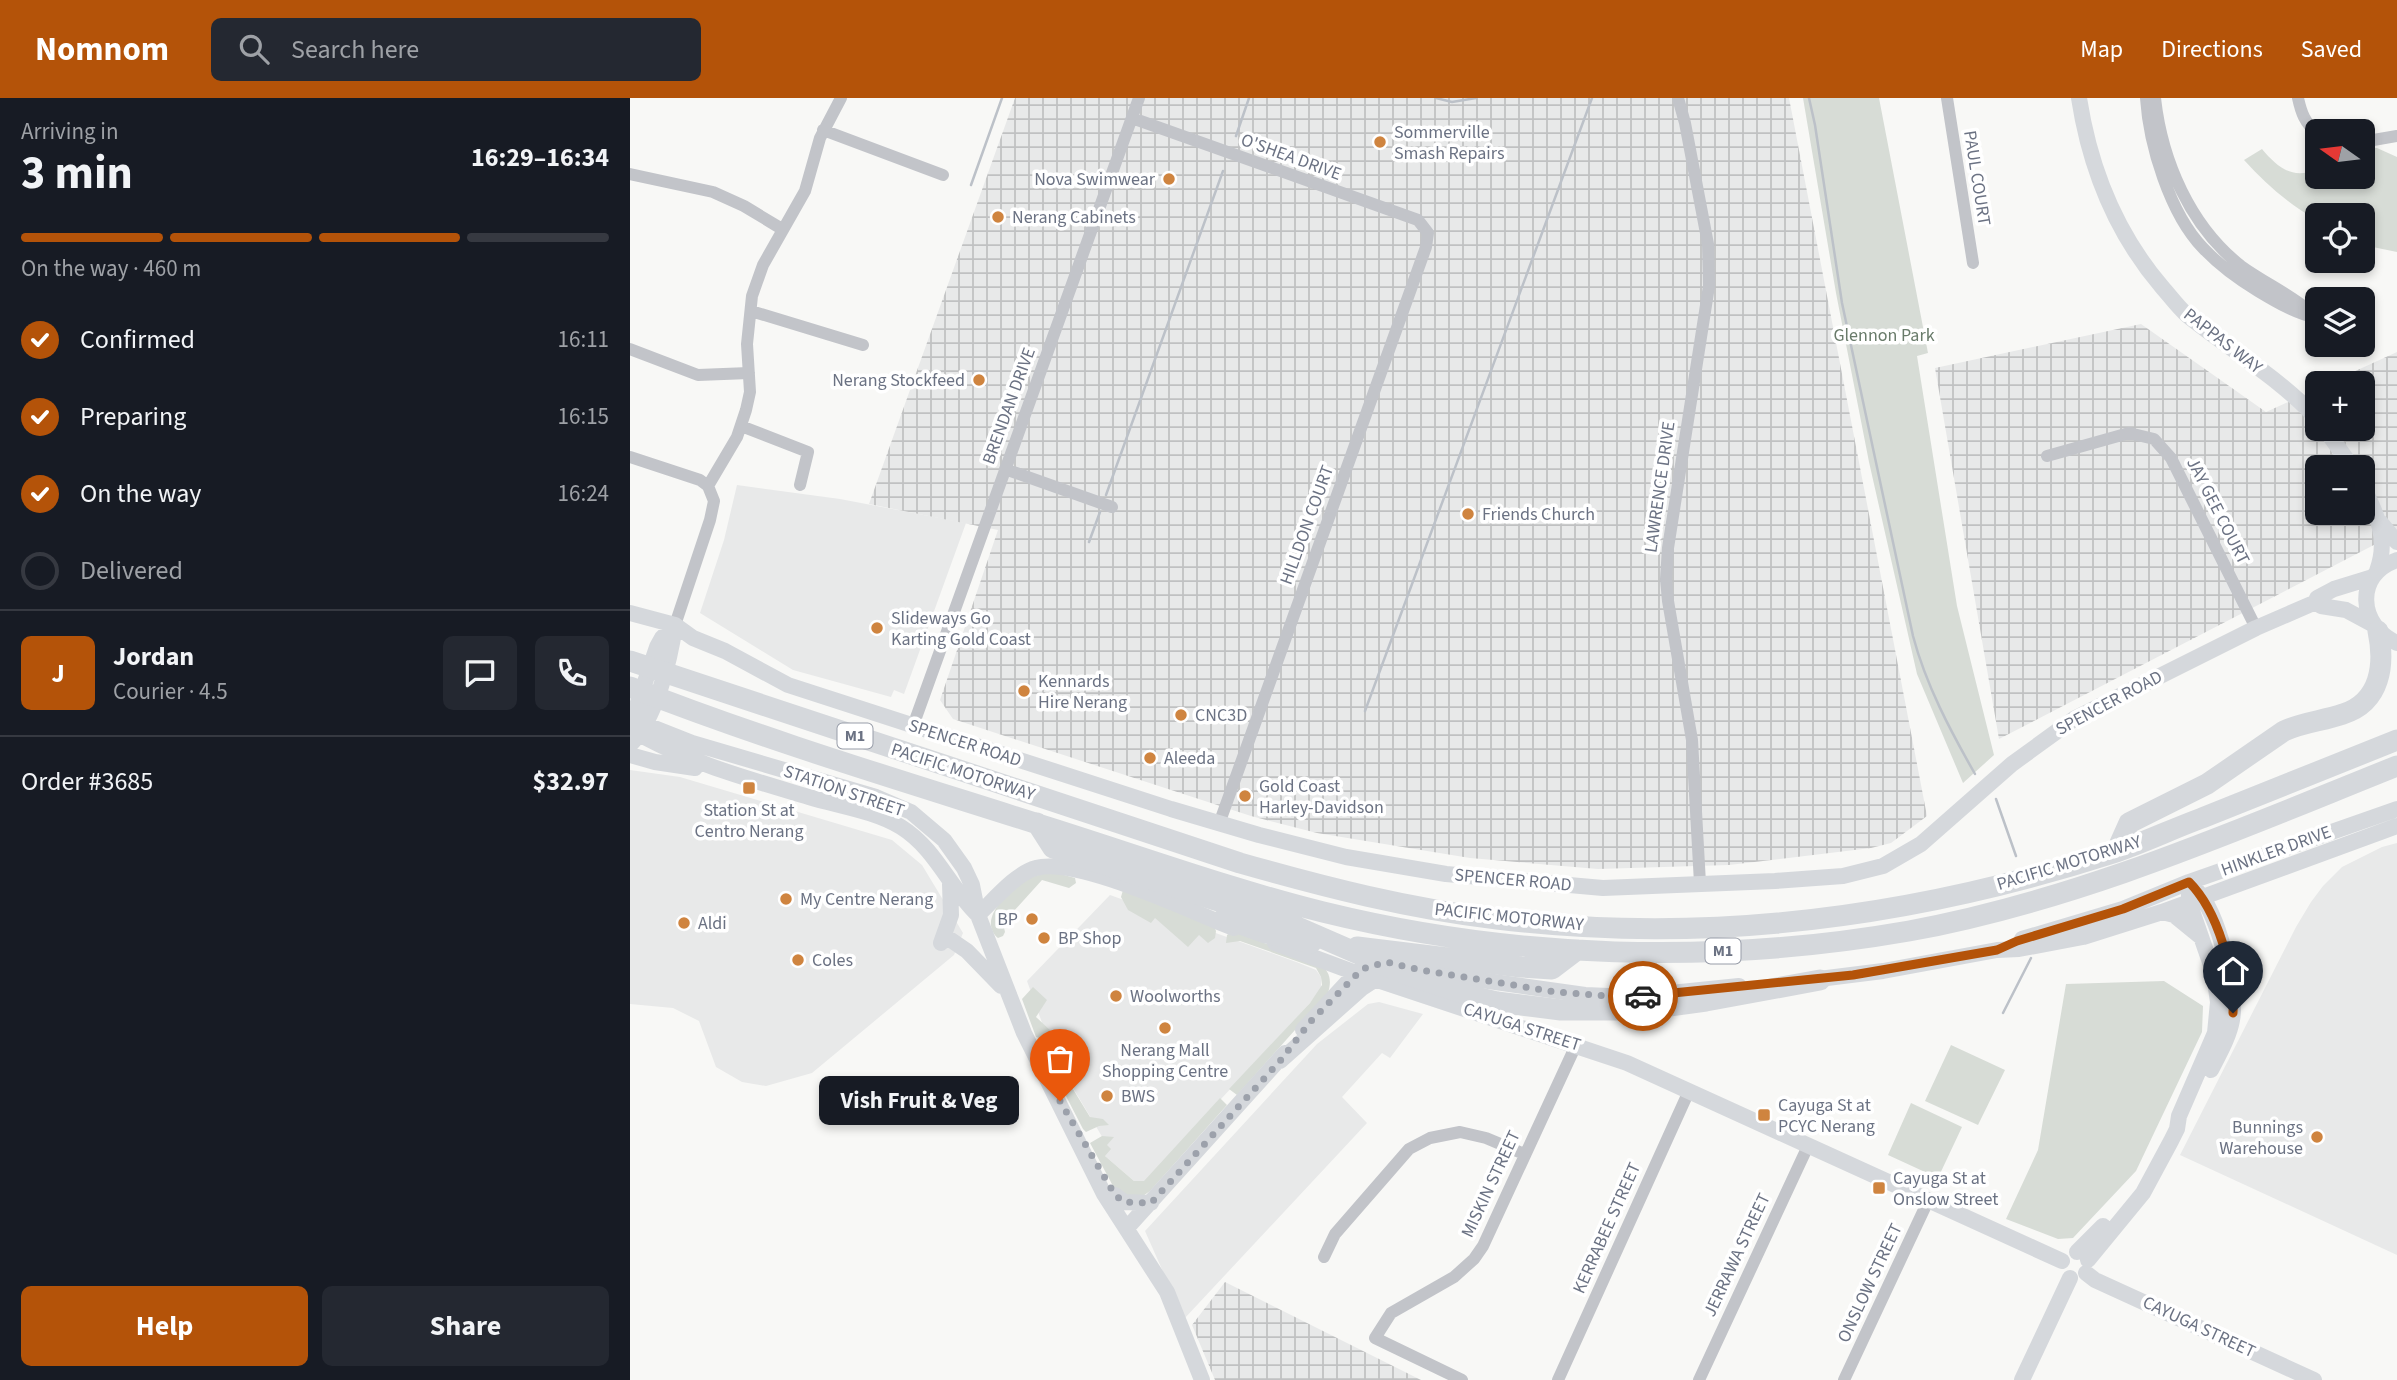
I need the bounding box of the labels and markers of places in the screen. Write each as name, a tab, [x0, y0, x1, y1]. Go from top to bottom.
place label: Sommerville Smash Repairs	[1394, 120, 1505, 166]
marker: Sommerville Smash Repairs	[1372, 134, 1388, 150]
place label: Nova Swimwear	[1034, 167, 1156, 192]
marker: Nova Swimwear	[1161, 171, 1177, 187]
place label: Nerang Cabinets	[1012, 205, 1136, 230]
marker: Nerang Cabinets	[990, 209, 1006, 225]
place label: Nerang Stockfeed	[832, 368, 965, 393]
marker: Nerang Stockfeed	[971, 372, 987, 388]
place label: Friends Church	[1482, 502, 1595, 527]
marker: Friends Church	[1460, 506, 1476, 522]
place label: Slideways Go Karting Gold Coast	[891, 606, 1031, 652]
marker: Slideways Go Karting Gold Coast	[869, 620, 885, 636]
place label: Kennards Hire Nerang	[1038, 669, 1127, 715]
marker: Kennards Hire Nerang	[1016, 683, 1032, 699]
place label: CNC3D	[1195, 703, 1247, 728]
marker: CNC3D	[1173, 707, 1189, 723]
place label: Aleeda	[1164, 746, 1215, 771]
marker: Aleeda	[1142, 750, 1158, 766]
place label: Gold Coast Harley-Davidson	[1259, 774, 1384, 820]
marker: Station St at Centro Nerang	[741, 780, 757, 796]
marker: Gold Coast Harley-Davidson	[1237, 788, 1253, 804]
place label: Station St at Centro Nerang	[695, 798, 803, 844]
place label: My Centre Nerang	[800, 887, 933, 912]
marker: My Centre Nerang	[778, 891, 794, 907]
place label: BP	[997, 907, 1018, 932]
place label: Aldi	[698, 911, 727, 936]
marker: BP	[1024, 911, 1040, 927]
marker: Aldi	[676, 915, 692, 931]
place label: BP Shop	[1058, 926, 1122, 951]
marker: BP Shop	[1036, 930, 1052, 946]
pin	[2203, 941, 2263, 1013]
place label: Coles	[812, 948, 853, 973]
marker: Coles	[790, 952, 806, 968]
place label: Woolworths	[1130, 984, 1221, 1009]
marker: Woolworths	[1108, 988, 1124, 1004]
marker: Nerang Mall Shopping Centre	[1157, 1020, 1173, 1036]
pin	[1030, 1029, 1090, 1101]
place label: Nerang Mall Shopping Centre	[1102, 1038, 1228, 1084]
callout: Vish Fruit & Veg	[818, 1076, 1018, 1126]
place label: BWS	[1121, 1084, 1155, 1109]
marker: BWS	[1099, 1088, 1115, 1104]
place label: Cayuga St at PCYC Nerang	[1778, 1093, 1875, 1139]
marker: Cayuga St at PCYC Nerang	[1756, 1107, 1772, 1123]
place label: Bunnings Warehouse	[2219, 1115, 2303, 1161]
marker: Bunnings Warehouse	[2309, 1129, 2325, 1145]
place label: Cayuga St at Onslow Street	[1893, 1166, 1998, 1212]
marker: Cayuga St at Onslow Street	[1871, 1180, 1887, 1196]

